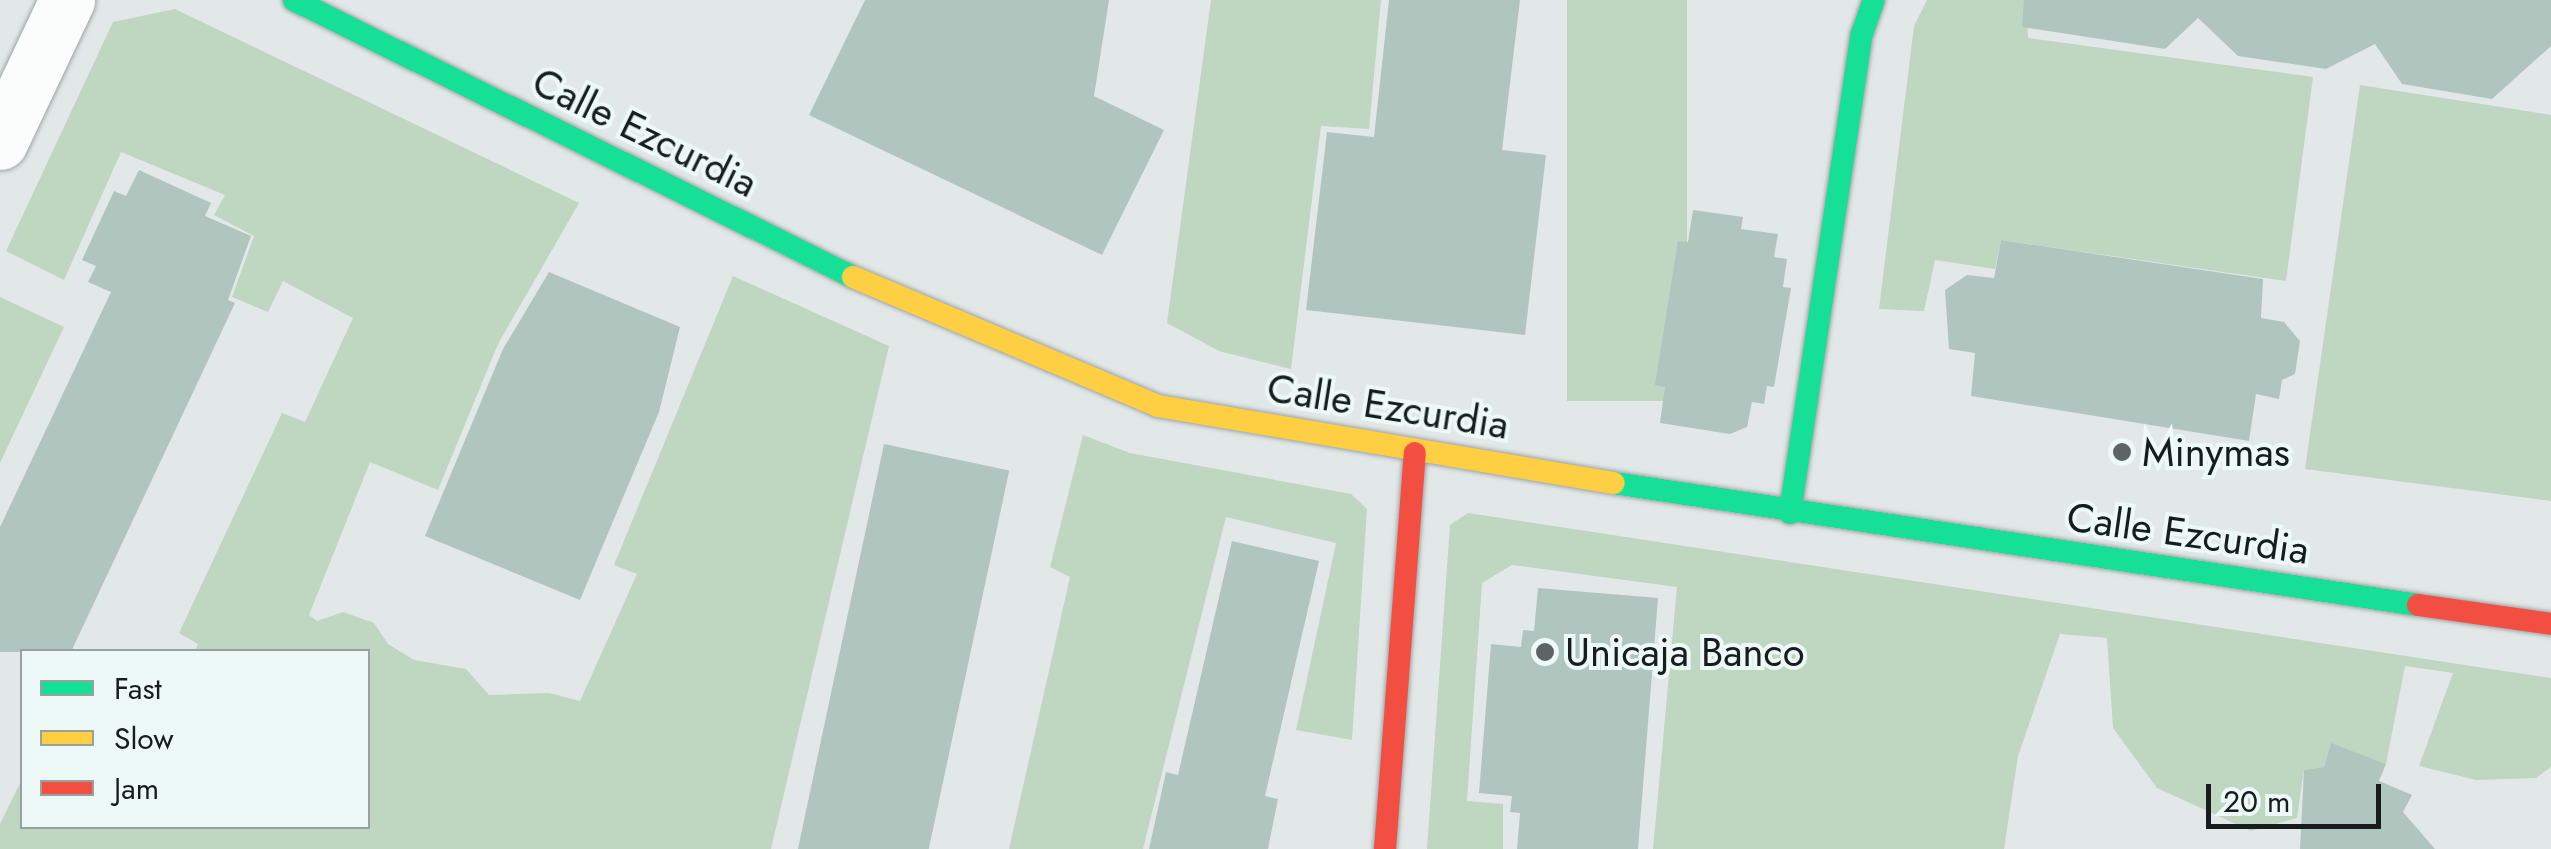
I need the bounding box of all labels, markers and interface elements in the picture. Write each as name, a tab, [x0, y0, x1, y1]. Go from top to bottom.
street label: Calle Ezcurdia	[525, 57, 765, 207]
street label: Calle Ezcurdia	[1264, 363, 1512, 449]
place label: Minymas	[2142, 428, 2290, 476]
marker: Minymas	[2111, 441, 2133, 463]
street label: Calle Ezcurdia	[2064, 492, 2312, 574]
place label: Unicaja Banco	[1565, 628, 1805, 676]
marker: Unicaja Banco	[1534, 641, 1556, 663]
legend	[20, 649, 370, 829]
text: Fast	[114, 667, 162, 710]
text: Slow	[114, 717, 174, 760]
scale bar	[2211, 764, 2386, 826]
text: Jam	[114, 767, 159, 810]
text: 20 m	[2223, 780, 2290, 823]

